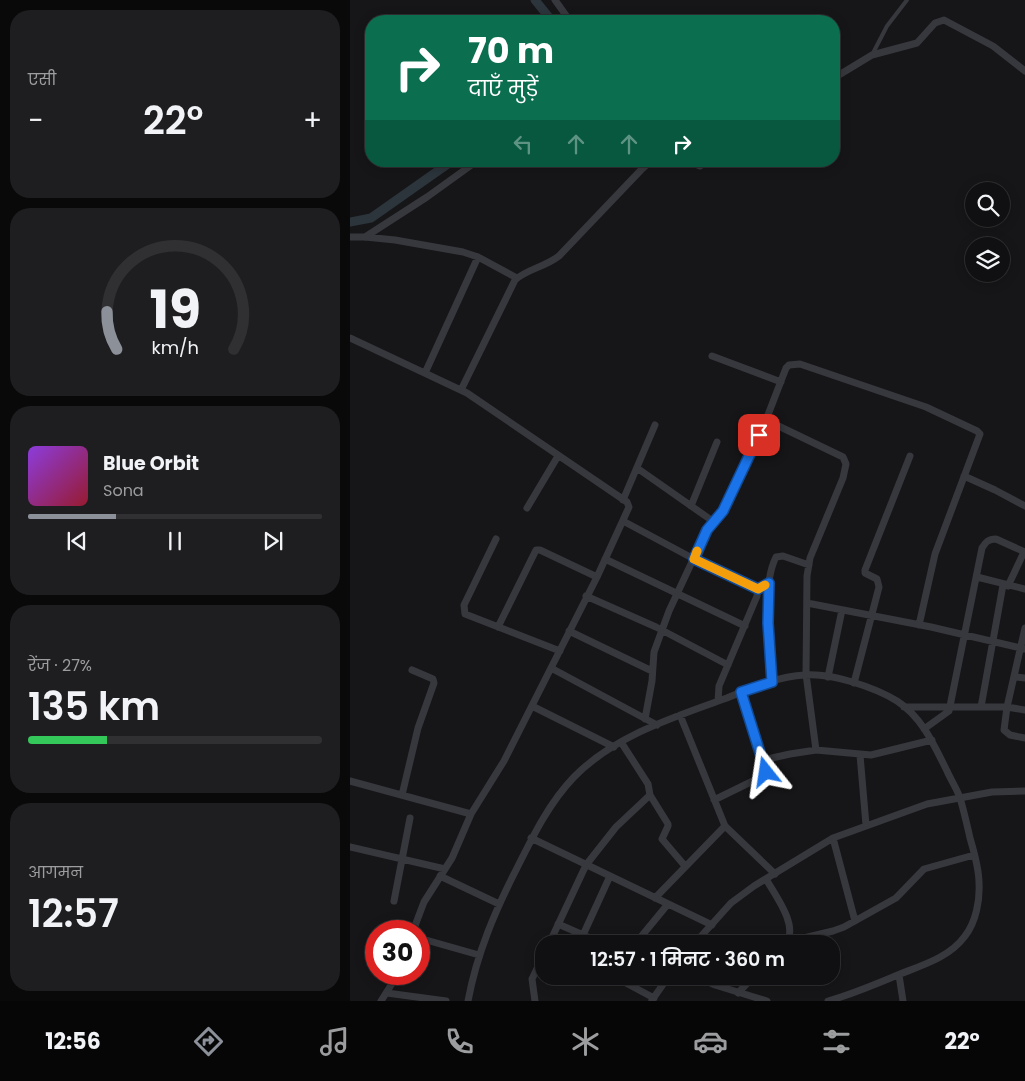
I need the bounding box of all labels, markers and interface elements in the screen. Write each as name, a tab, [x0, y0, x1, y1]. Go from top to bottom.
text: 70 m	[468, 26, 554, 75]
icon: right	[385, 35, 450, 100]
text: एसी	[28, 68, 56, 91]
text: दाएँ मुड़ें	[468, 73, 538, 104]
text: 22°	[143, 94, 203, 147]
text: −	[28, 101, 43, 140]
text: +	[303, 101, 322, 140]
icon: left	[509, 130, 537, 158]
icon: ahead	[562, 130, 590, 158]
icon: ahead	[615, 130, 643, 158]
icon: right	[668, 130, 696, 158]
map controls	[965, 182, 1010, 282]
button: search	[965, 182, 1010, 227]
button: layers	[965, 237, 1010, 282]
text: 19	[149, 273, 201, 346]
text: km/h	[151, 335, 199, 360]
pin	[738, 414, 780, 456]
icon: arrive	[745, 421, 773, 449]
text: Blue Orbit	[103, 450, 199, 477]
text: Sona	[103, 479, 144, 502]
icon: previous	[63, 527, 91, 555]
icon: pause	[161, 527, 189, 555]
icon: next	[259, 527, 287, 555]
text: रेंज · 27%	[28, 654, 92, 677]
text: 135 km	[28, 680, 160, 733]
position arrow	[739, 745, 791, 797]
text: आगमन	[28, 861, 83, 884]
text: 12:57	[28, 887, 119, 940]
speed limit sign: 30	[365, 920, 430, 985]
text: 12:57 · 1 मिनट · 360 m	[590, 946, 785, 973]
icon: directions	[191, 1024, 226, 1059]
icon: music	[317, 1024, 352, 1059]
icon: phone	[442, 1024, 477, 1059]
icon: climate	[568, 1024, 603, 1059]
icon: car	[693, 1024, 728, 1059]
icon: filters	[819, 1024, 854, 1059]
text: 12:56	[45, 1026, 101, 1057]
text: 22°	[944, 1026, 980, 1057]

